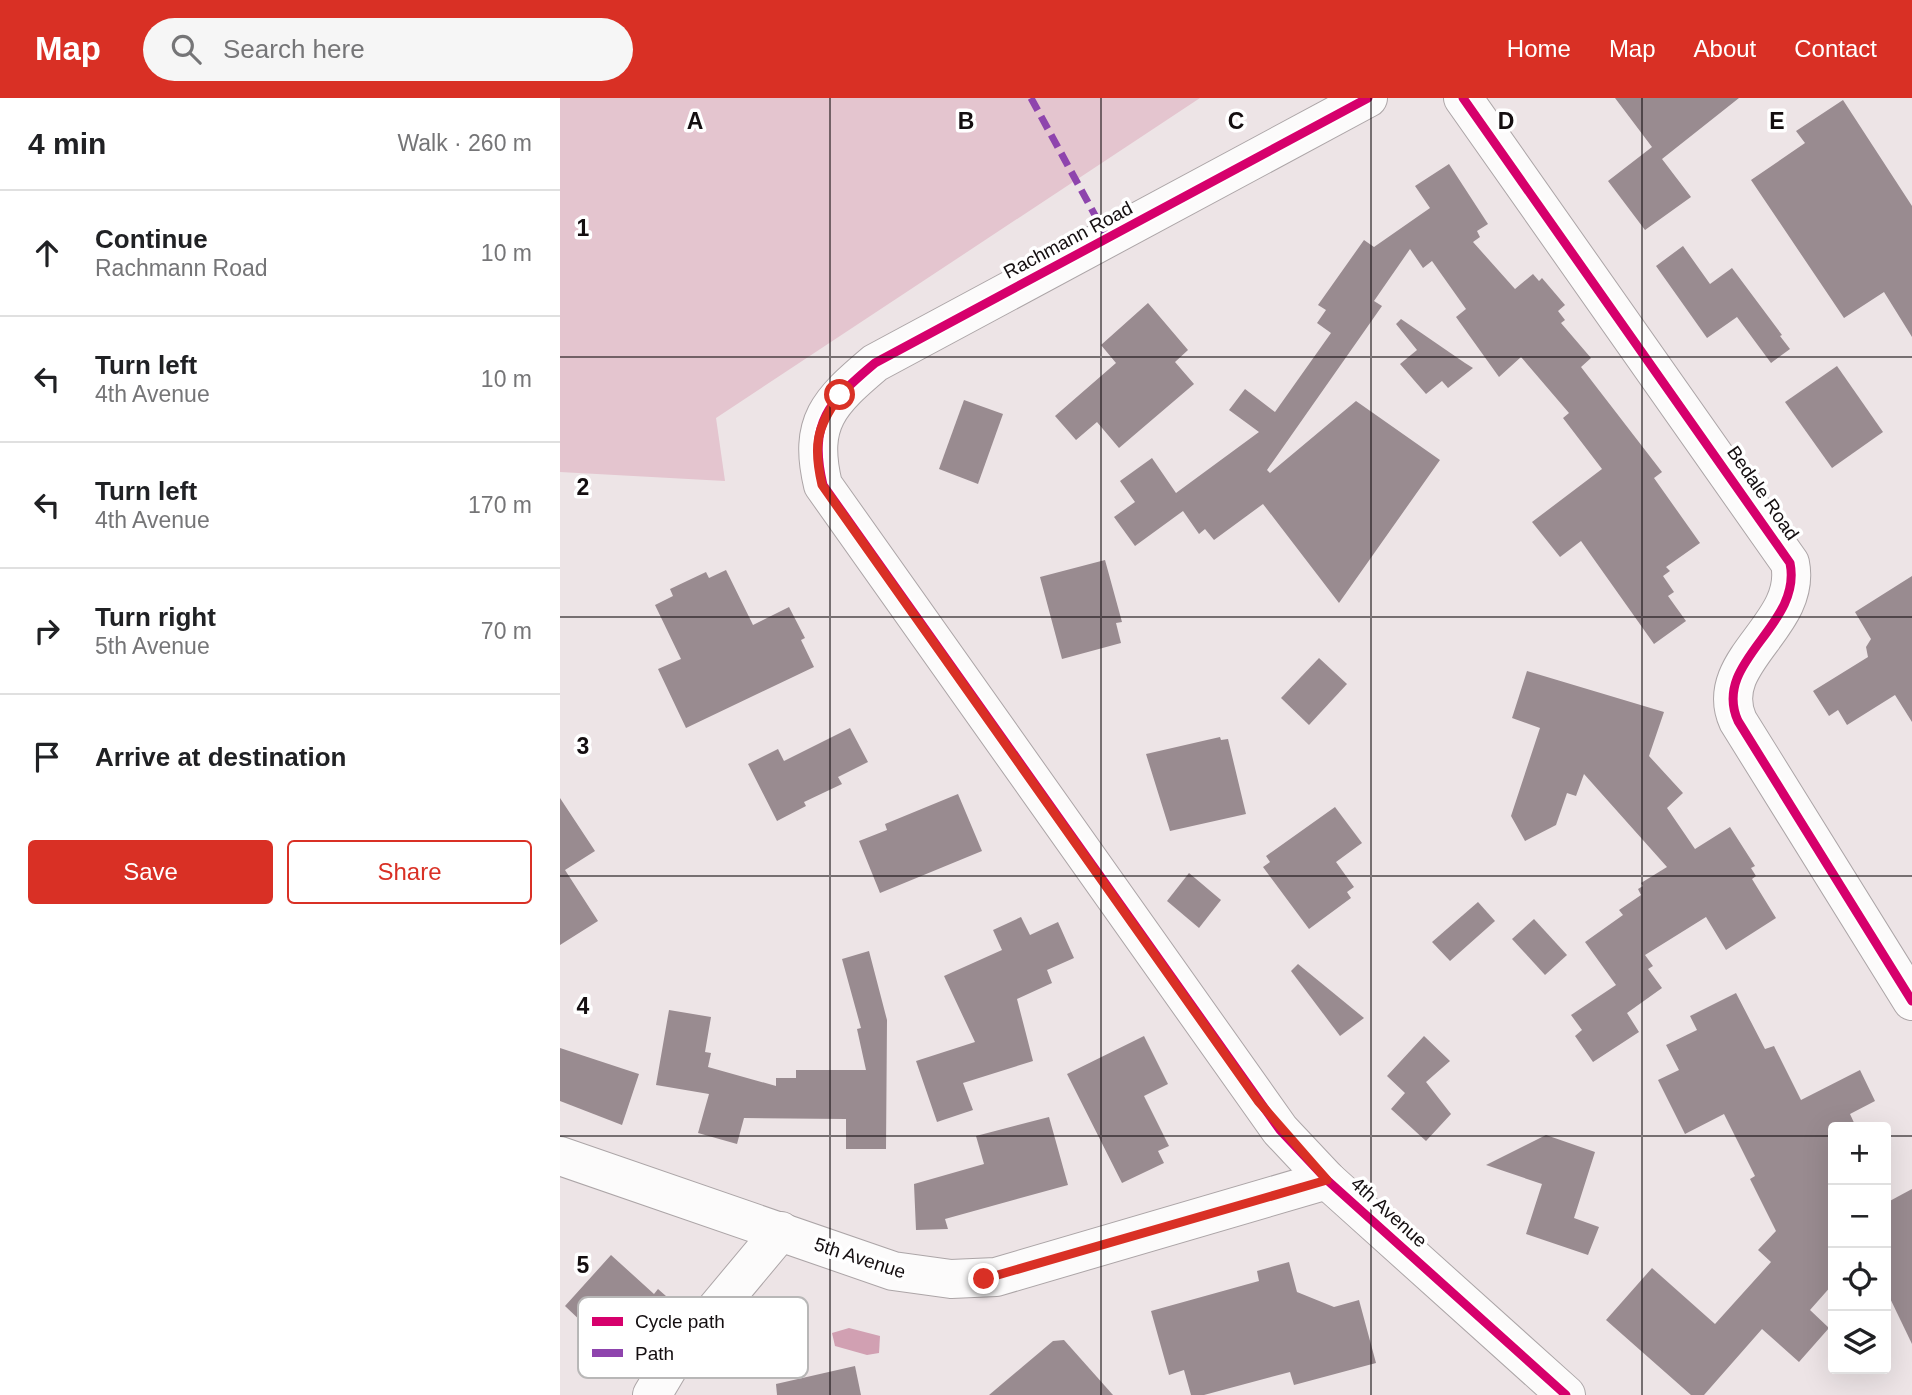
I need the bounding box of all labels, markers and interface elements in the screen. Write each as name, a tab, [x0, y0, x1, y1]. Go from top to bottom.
search box	[143, 18, 633, 81]
text: Map	[35, 30, 101, 67]
icon: search	[167, 30, 205, 68]
text: Search here	[223, 34, 365, 64]
text: Home	[1507, 35, 1571, 62]
text: Map	[1609, 35, 1656, 62]
text: About	[1694, 35, 1756, 62]
text: Contact	[1794, 35, 1877, 62]
text: A	[687, 108, 703, 134]
text: B	[958, 108, 974, 134]
text: C	[1228, 108, 1244, 134]
text: D	[1498, 108, 1514, 134]
text: E	[1769, 108, 1785, 134]
text: 4 min	[28, 127, 106, 160]
text: Walk · 260 m	[397, 130, 532, 156]
street label: Rachmann Road	[1000, 197, 1136, 283]
text: 1	[577, 215, 590, 241]
text: Continue	[95, 224, 208, 254]
icon: ahead	[28, 234, 66, 272]
text: 10 m	[481, 240, 532, 266]
text: Rachmann Road	[95, 255, 268, 281]
text: Turn left	[95, 350, 197, 380]
icon: left	[28, 360, 66, 398]
text: 10 m	[481, 366, 532, 392]
route start	[824, 379, 855, 410]
text: 4th Avenue	[95, 381, 210, 407]
street label: Bedale Road	[1723, 442, 1803, 544]
text: 2	[577, 474, 589, 500]
text: Turn left	[95, 476, 197, 506]
icon: left	[28, 486, 66, 524]
text: 170 m	[468, 492, 532, 518]
text: 4th Avenue	[95, 507, 210, 533]
text: Turn right	[95, 602, 216, 632]
icon: right	[28, 612, 66, 650]
text: 70 m	[481, 618, 532, 644]
text: 5th Avenue	[95, 633, 210, 659]
text: 3	[577, 733, 589, 759]
icon: arrive	[28, 738, 66, 776]
text: Arrive at destination	[95, 742, 346, 772]
button: Save	[28, 840, 273, 904]
button: Share	[287, 840, 532, 904]
text: 4	[577, 993, 590, 1019]
map controls	[1828, 1122, 1891, 1374]
button: +	[1828, 1122, 1891, 1185]
street label: 4th Avenue	[1347, 1172, 1431, 1252]
button: −	[1828, 1185, 1891, 1248]
street label: 5th Avenue	[812, 1233, 908, 1283]
button: locate	[1828, 1248, 1891, 1311]
text: 5	[577, 1252, 590, 1278]
route end	[968, 1263, 999, 1294]
legend	[578, 1297, 808, 1378]
text: Cycle path	[635, 1311, 725, 1332]
button: layers	[1828, 1311, 1891, 1374]
text: Path	[635, 1343, 674, 1364]

